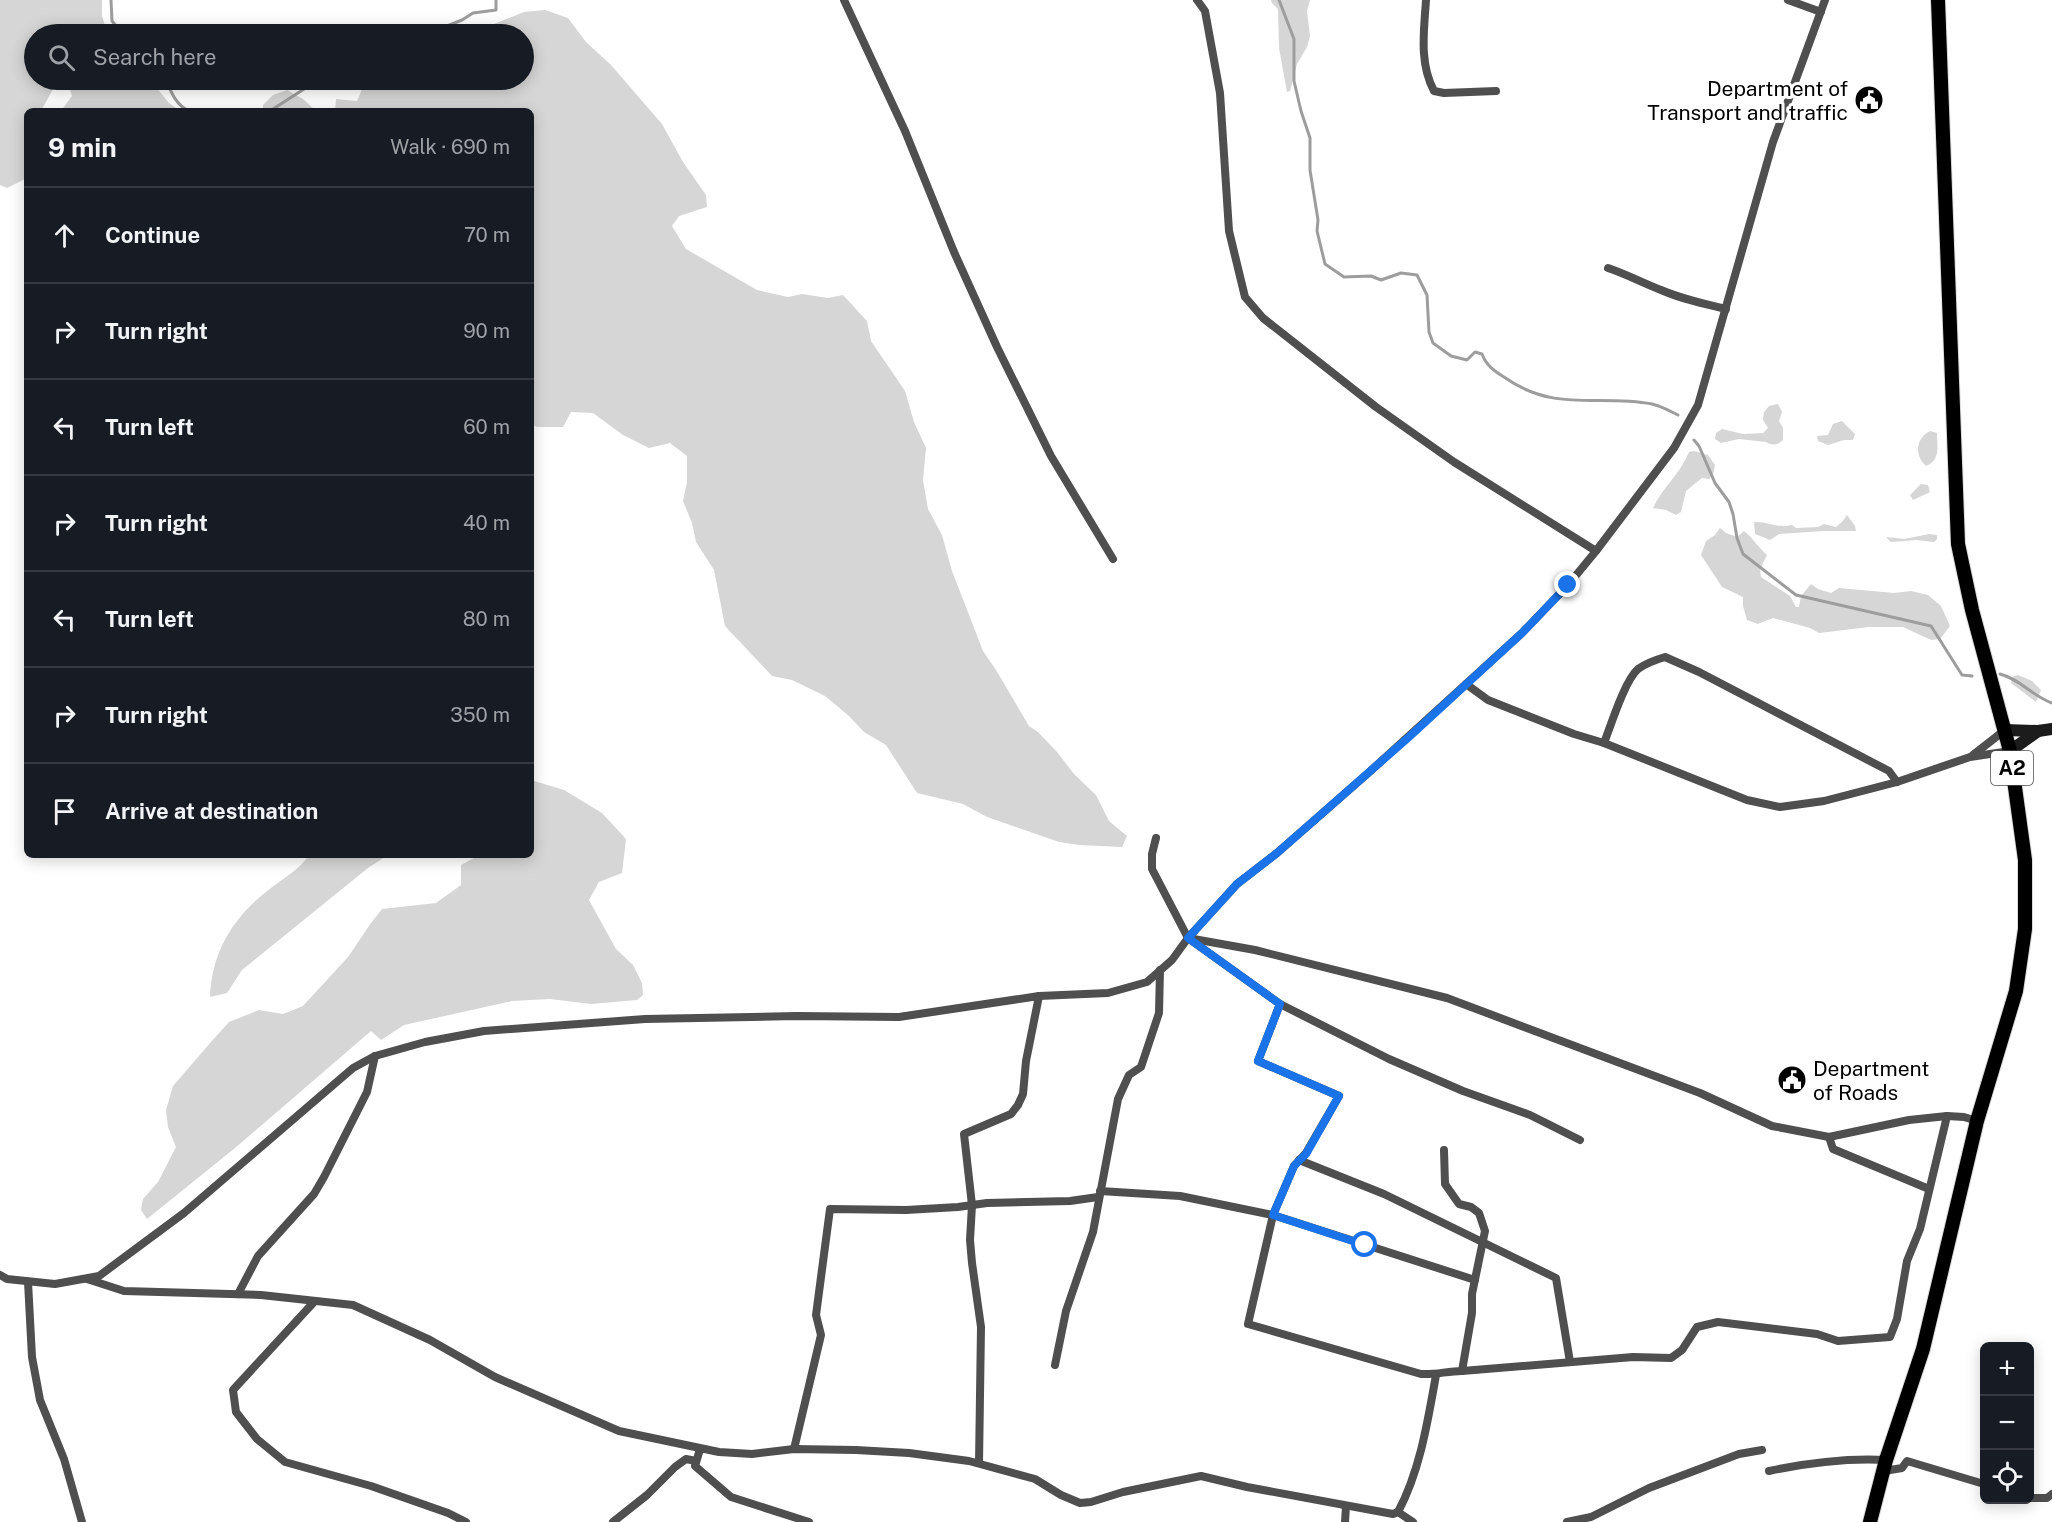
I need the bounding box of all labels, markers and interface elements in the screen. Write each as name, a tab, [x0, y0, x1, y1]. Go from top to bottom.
search box	[24, 24, 534, 90]
icon: search	[45, 41, 78, 74]
text: Search here	[93, 44, 217, 70]
place label: Department of Transport and traffic	[1647, 76, 1848, 125]
public building icon: Department of Transport and traffic	[1853, 84, 1885, 116]
text: 9 min	[48, 132, 117, 163]
text: Walk · 690 m	[390, 135, 510, 159]
icon: ahead	[48, 219, 81, 252]
text: Continue	[105, 222, 200, 248]
text: 70 m	[464, 223, 510, 247]
icon: right	[48, 315, 81, 348]
text: Turn right	[105, 318, 208, 344]
text: 90 m	[463, 319, 510, 343]
icon: left	[48, 411, 81, 444]
text: Turn left	[105, 414, 194, 440]
text: 60 m	[463, 415, 510, 439]
icon: right	[48, 507, 81, 540]
text: Turn right	[105, 510, 208, 536]
text: 40 m	[463, 511, 510, 535]
route end	[1554, 571, 1580, 597]
icon: left	[48, 603, 81, 636]
text: Turn left	[105, 606, 194, 632]
text: 80 m	[463, 607, 510, 631]
icon: right	[48, 699, 81, 732]
text: Turn right	[105, 702, 208, 728]
text: 350 m	[450, 703, 510, 727]
road number: A2	[1991, 751, 2033, 785]
icon: arrive	[48, 795, 81, 828]
text: Arrive at destination	[105, 798, 318, 824]
place label: Department of Roads	[1813, 1056, 1929, 1105]
public building icon: Department of Roads	[1776, 1064, 1808, 1096]
route start	[1351, 1231, 1377, 1257]
map controls	[1980, 1342, 2034, 1504]
button: +	[1980, 1342, 2034, 1396]
button: −	[1980, 1396, 2034, 1450]
button: locate	[1980, 1450, 2034, 1504]

